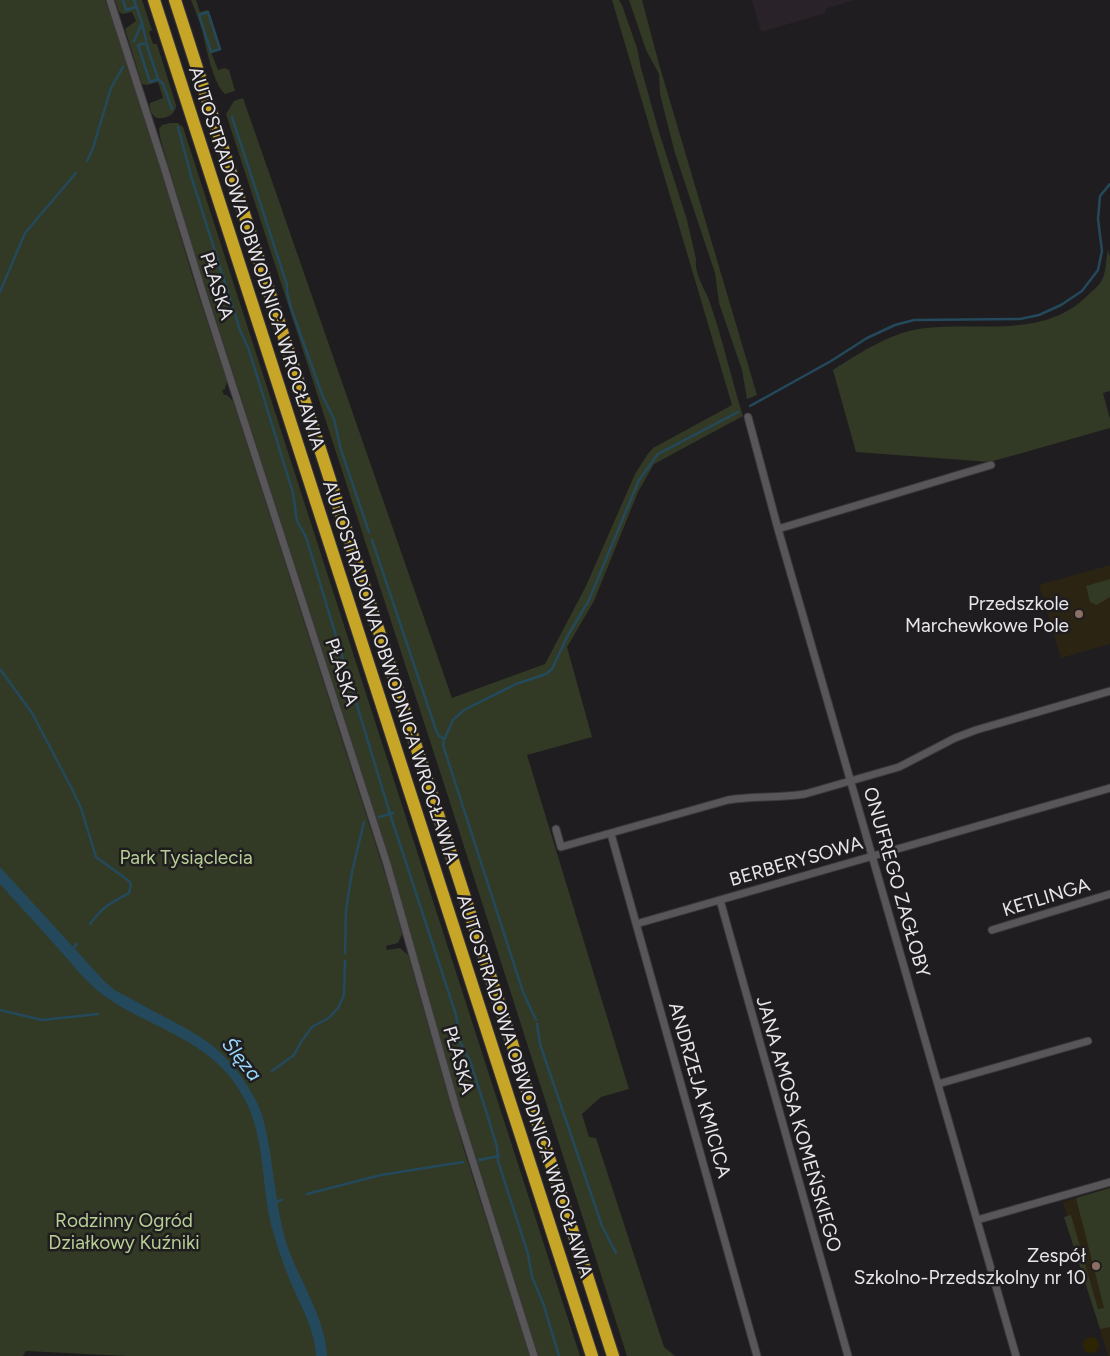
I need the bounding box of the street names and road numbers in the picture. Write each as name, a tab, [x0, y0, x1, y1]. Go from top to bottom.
street label: AUTOSTRADOWA OBWODNICA WROCŁAWIA	[184, 63, 330, 453]
street label: PŁASKA	[195, 249, 239, 323]
street label: AUTOSTRADOWA OBWODNICA WROCŁAWIA	[318, 477, 464, 867]
street label: PŁASKA	[320, 635, 364, 709]
street label: ONUFREGO ZAGŁOBY	[859, 784, 935, 980]
street label: BERBERYSOWA	[727, 831, 865, 891]
street label: KETLINGA	[999, 873, 1093, 921]
street label: AUTOSTRADOWA OBWODNICA WROCŁAWIA	[452, 891, 598, 1281]
street label: JANA AMOSA KOMEŃSKIEGO	[751, 993, 847, 1255]
street label: ANDRZEJA KMICICA	[664, 1000, 736, 1181]
street label: PŁASKA	[438, 1023, 480, 1097]

